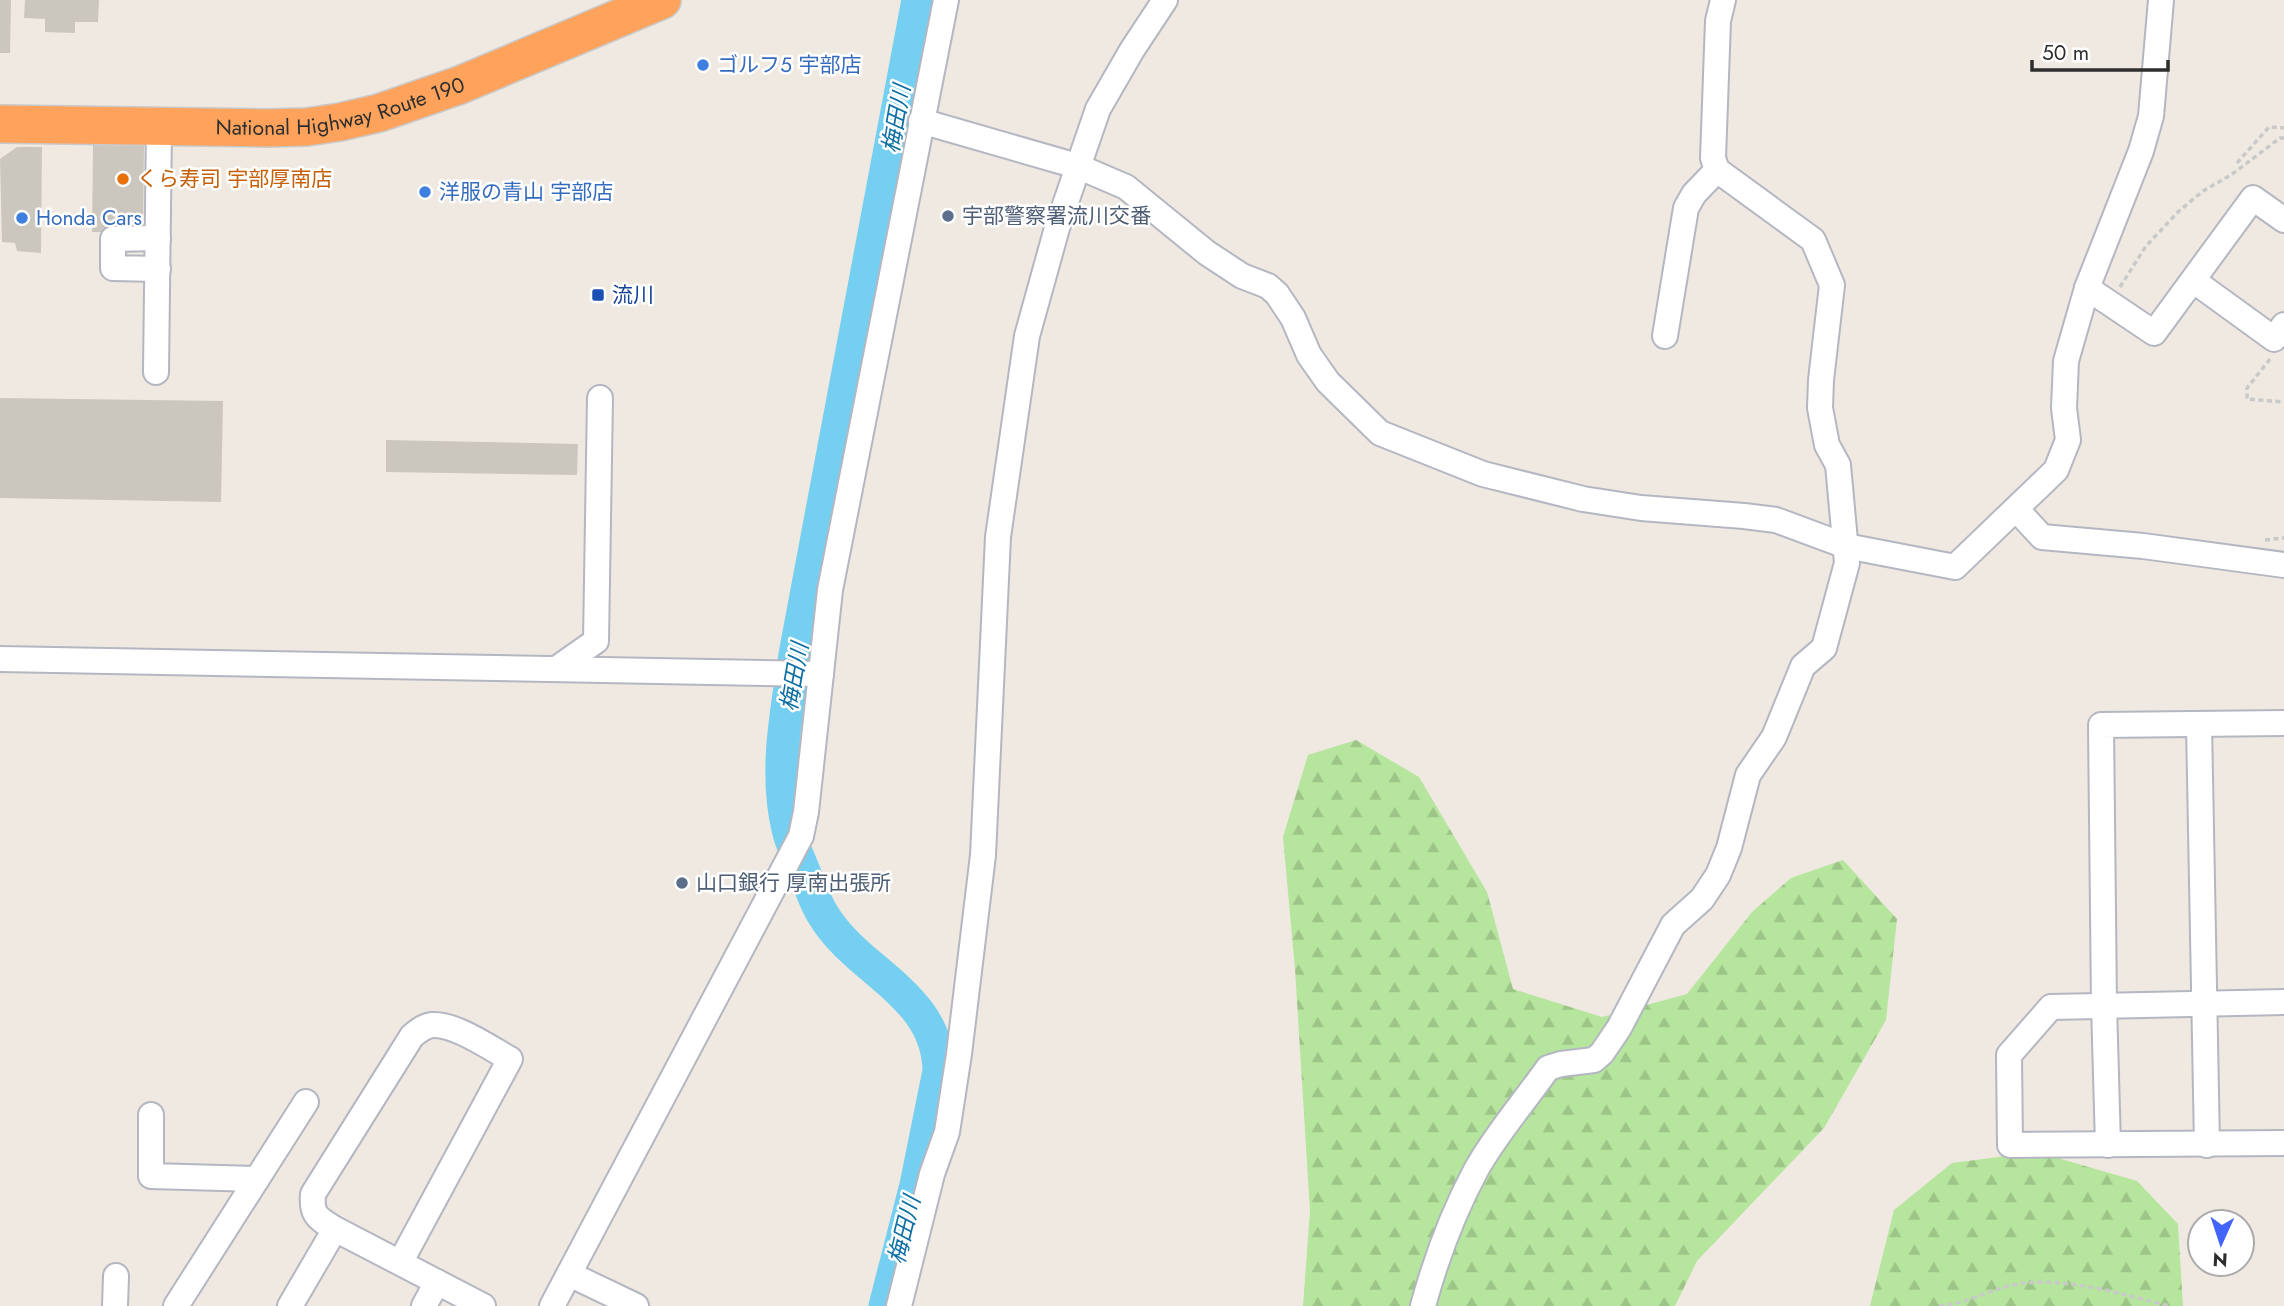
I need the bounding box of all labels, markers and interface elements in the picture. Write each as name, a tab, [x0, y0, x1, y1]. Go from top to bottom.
scale bar	[2032, 28, 2168, 72]
text: 50 m	[2042, 38, 2089, 68]
place label: ゴルフ５ 宇部店	[717, 50, 861, 80]
marker: ゴルフ５ 宇部店	[695, 57, 711, 73]
street label: National Highway Route 190	[215, 69, 469, 143]
water label: 梅田川	[873, 79, 919, 156]
place label: くら寿司 宇部厚南店	[137, 164, 332, 194]
marker: くら寿司 宇部厚南店	[115, 171, 131, 187]
place label: 洋服の青山 宇部店	[439, 177, 613, 207]
marker: 洋服の青山 宇部店	[417, 184, 433, 200]
place label: 宇部警察署流川交番	[962, 201, 1151, 231]
place label: Honda Cars	[36, 203, 142, 233]
marker: 宇部警察署流川交番	[940, 208, 956, 224]
marker: Honda Cars	[14, 210, 30, 226]
place label: 流川	[612, 280, 654, 310]
marker: 流川	[590, 287, 606, 303]
water label: 梅田川	[771, 637, 817, 714]
place label: 山口銀行 厚南出張所	[696, 868, 891, 898]
marker: 山口銀行 厚南出張所	[674, 875, 690, 891]
water label: 梅田川	[879, 1190, 930, 1268]
north arrow	[2186, 1208, 2256, 1278]
text: N	[2212, 1246, 2228, 1273]

